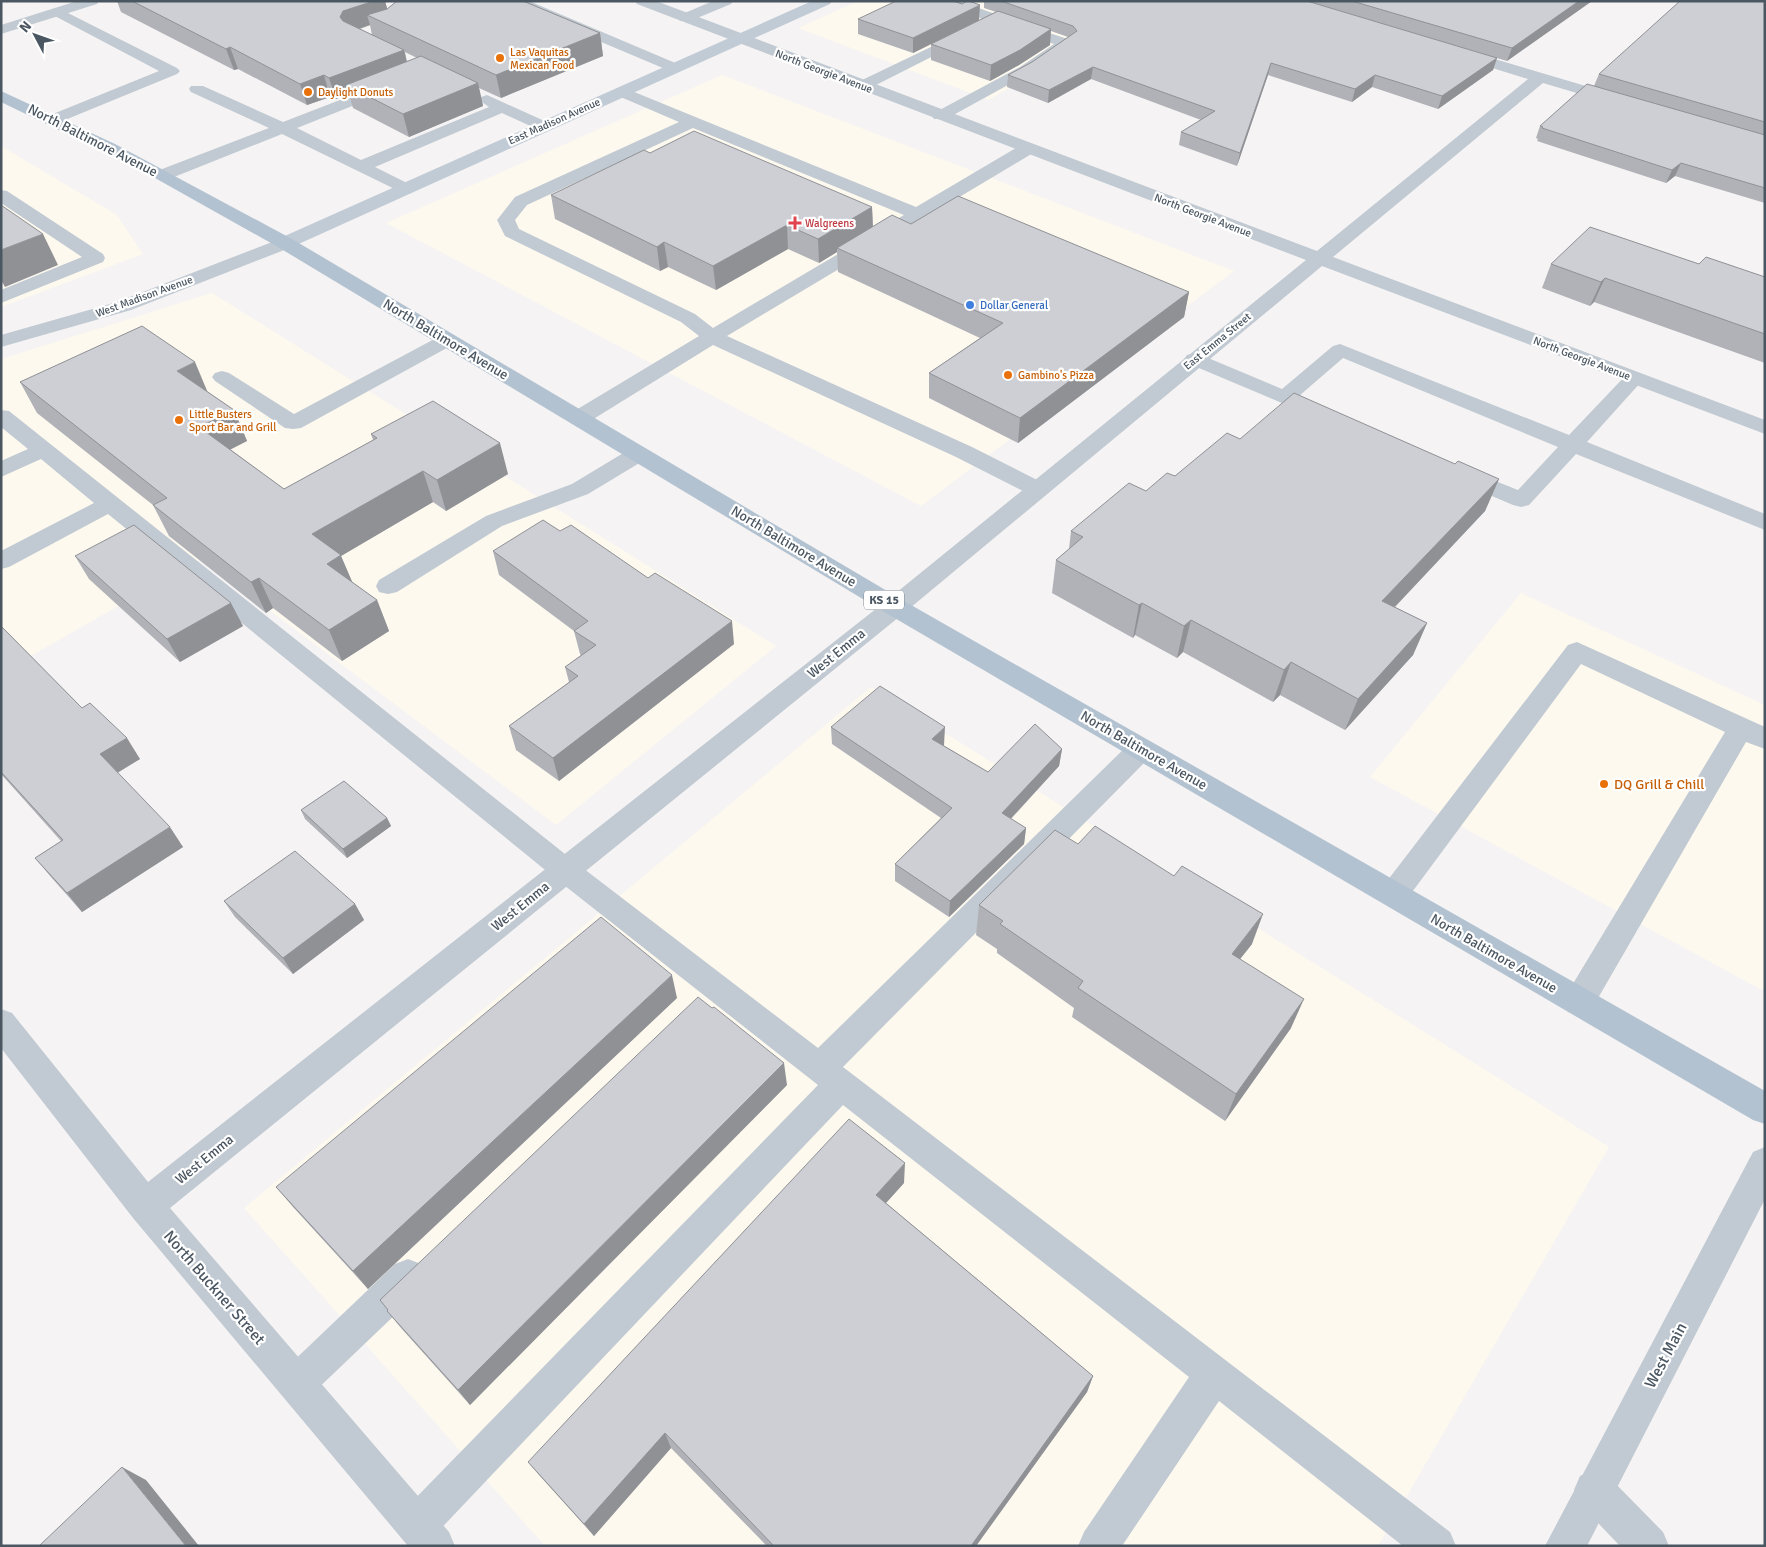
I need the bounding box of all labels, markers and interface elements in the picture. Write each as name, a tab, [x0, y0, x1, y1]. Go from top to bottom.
north arrow	[10, 10, 60, 60]
text: N	[16, 18, 35, 36]
place label: Las Vaquitas Mexican Food	[510, 46, 575, 72]
street label: North Georgie Avenue	[773, 47, 874, 96]
marker: Las Vaquitas Mexican Food	[494, 52, 506, 64]
marker: Daylight Donuts	[302, 86, 314, 98]
place label: Daylight Donuts	[318, 86, 394, 99]
street label: East Madison Avenue	[506, 95, 602, 148]
street label: North Baltimore Avenue	[25, 100, 160, 181]
street label: North Georgie Avenue	[1152, 191, 1253, 240]
marker: Walgreens	[789, 217, 801, 229]
place label: Walgreens	[805, 217, 854, 230]
street label: West Madison Avenue	[94, 273, 194, 320]
street label: North Baltimore Avenue	[380, 295, 512, 384]
marker: Dollar General	[964, 299, 976, 311]
place label: Dollar General	[980, 299, 1048, 312]
street label: East Emma Street	[1181, 310, 1254, 373]
street label: North Georgie Avenue	[1531, 334, 1632, 383]
marker: Gambino's Pizza	[1002, 369, 1014, 381]
place label: Gambino's Pizza	[1018, 369, 1094, 382]
place label: Little Busters Sport Bar and Grill	[189, 408, 276, 434]
marker: Little Busters Sport Bar and Grill	[173, 414, 185, 426]
street label: North Baltimore Avenue	[728, 502, 860, 591]
road number: KS 15	[864, 590, 904, 610]
street label: West Emma	[804, 625, 869, 682]
street label: North Baltimore Avenue	[1077, 707, 1210, 794]
place label: DQ Grill & Chill	[1614, 776, 1704, 793]
marker: DQ Grill & Chill	[1598, 778, 1610, 790]
street label: West Emma	[488, 878, 553, 935]
street label: North Baltimore Avenue	[1427, 910, 1560, 997]
street label: West Emma	[172, 1131, 237, 1188]
street label: North Buckner Street	[159, 1226, 270, 1349]
street label: West Main	[1640, 1319, 1691, 1392]

